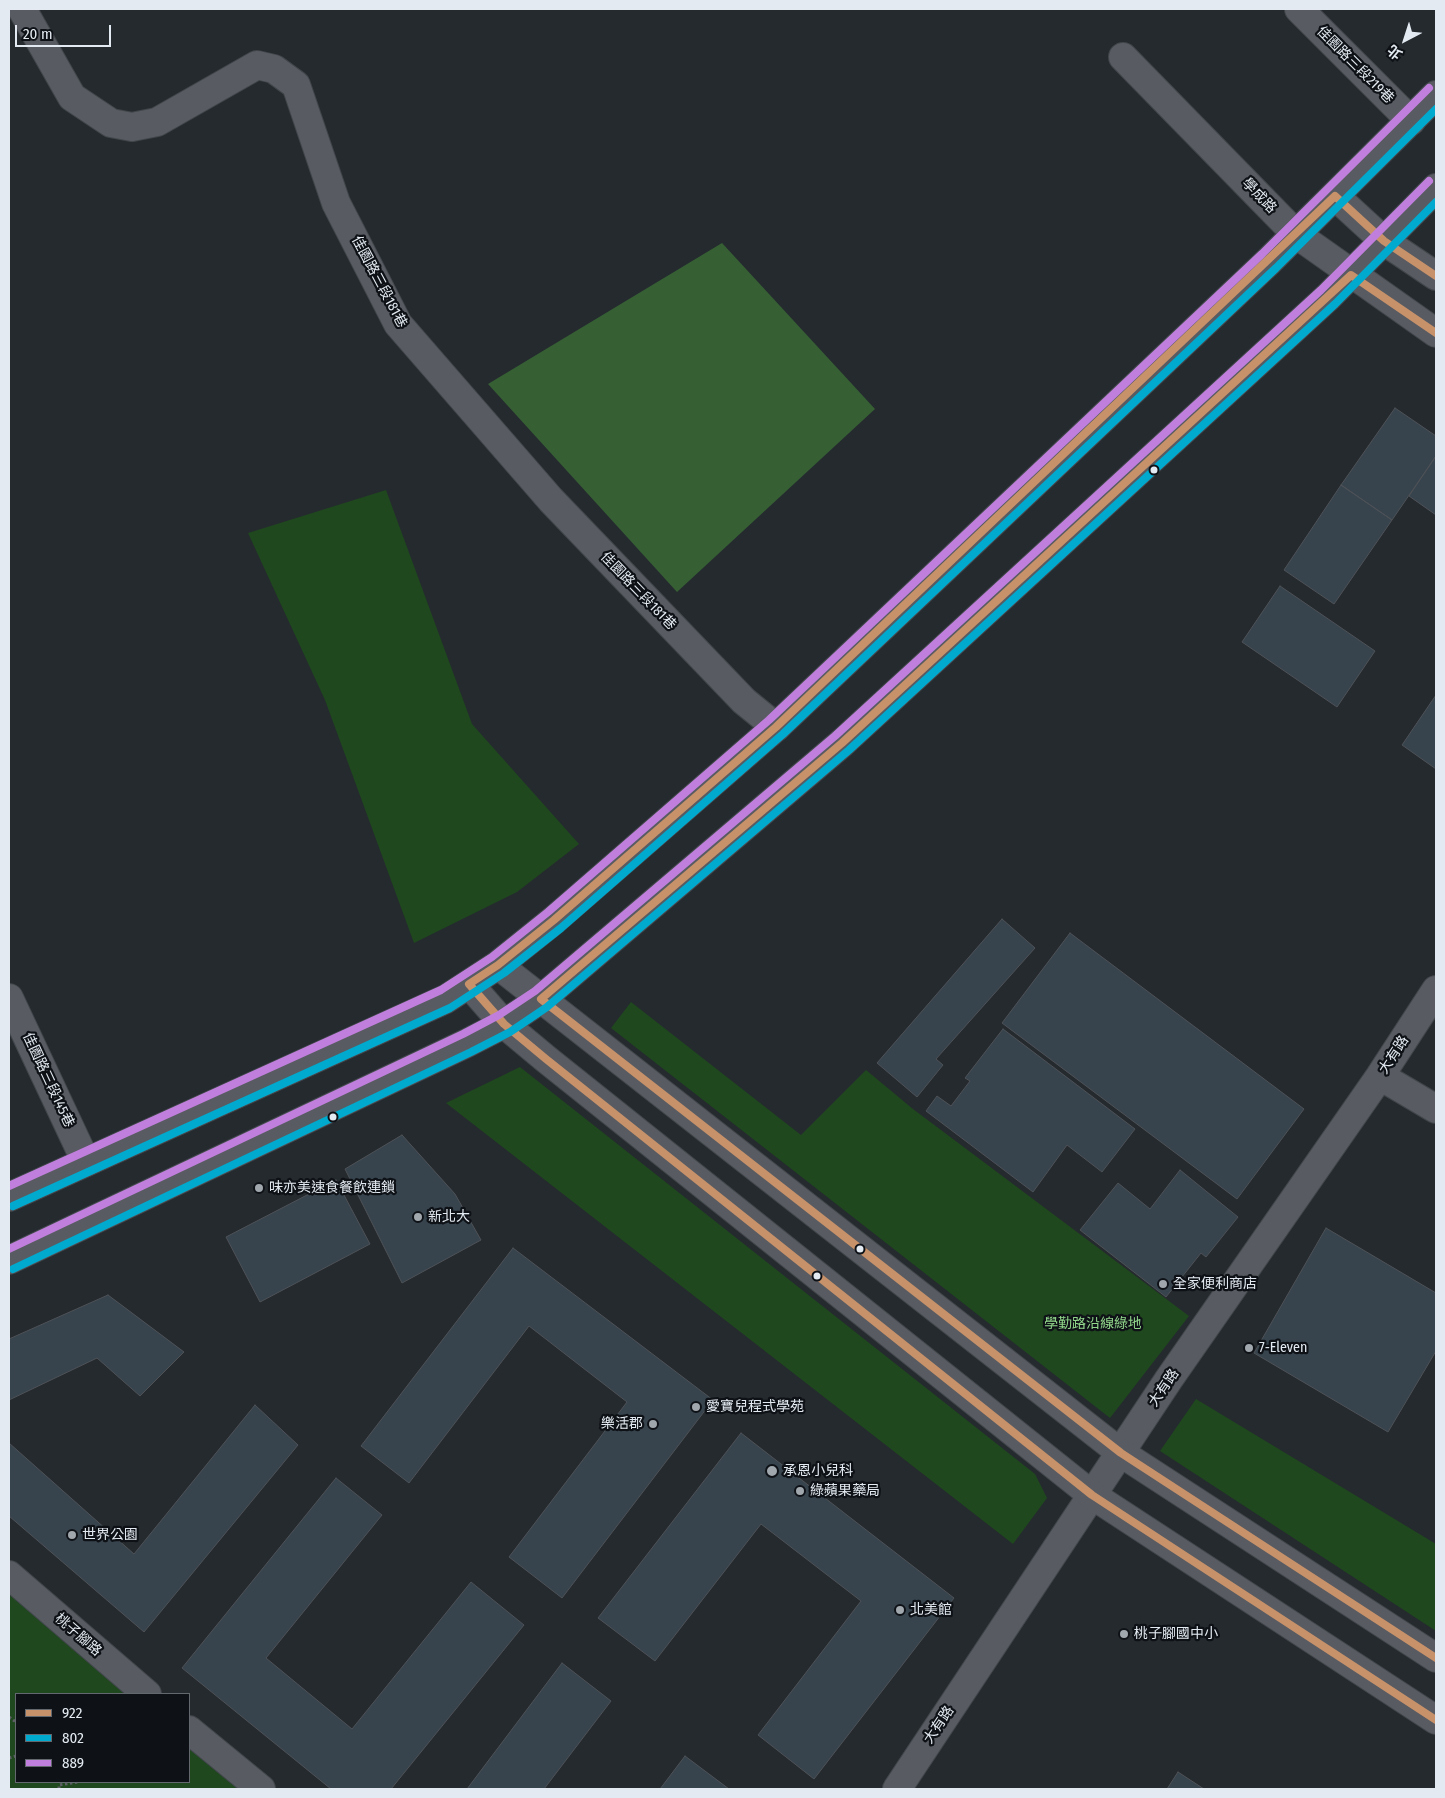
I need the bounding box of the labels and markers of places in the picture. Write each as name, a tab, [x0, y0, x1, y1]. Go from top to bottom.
unlabelled marker	[1149, 465, 1159, 475]
unlabelled marker	[328, 1112, 338, 1122]
place label: 味亦美速食餐飲連鎖	[269, 1180, 395, 1196]
marker: 味亦美速食餐飲連鎖	[253, 1182, 265, 1194]
place label: 新北大	[428, 1209, 470, 1225]
marker: 新北大	[412, 1211, 424, 1223]
unlabelled marker	[855, 1244, 865, 1254]
unlabelled marker	[812, 1271, 822, 1281]
place label: 全家便利商店	[1173, 1276, 1257, 1292]
marker: 全家便利商店	[1157, 1278, 1169, 1290]
place label: 7-Eleven	[1259, 1340, 1307, 1356]
marker: 7-Eleven	[1243, 1342, 1255, 1354]
place label: 愛寶兒程式學苑	[706, 1399, 804, 1415]
marker: 愛寶兒程式學苑	[690, 1401, 702, 1413]
place label: 樂活郡	[601, 1416, 643, 1432]
marker: 樂活郡	[647, 1418, 659, 1430]
place label: 承恩小兒科	[783, 1463, 853, 1479]
marker: 承恩小兒科	[765, 1464, 779, 1478]
place label: 綠蘋果藥局	[810, 1483, 880, 1499]
marker: 綠蘋果藥局	[794, 1485, 806, 1497]
place label: 世界公園	[82, 1527, 138, 1543]
marker: 世界公園	[66, 1529, 78, 1541]
place label: 北美館	[910, 1602, 952, 1618]
marker: 北美館	[894, 1604, 906, 1616]
place label: 桃子腳國中小	[1134, 1626, 1218, 1642]
marker: 桃子腳國中小	[1118, 1628, 1130, 1640]

